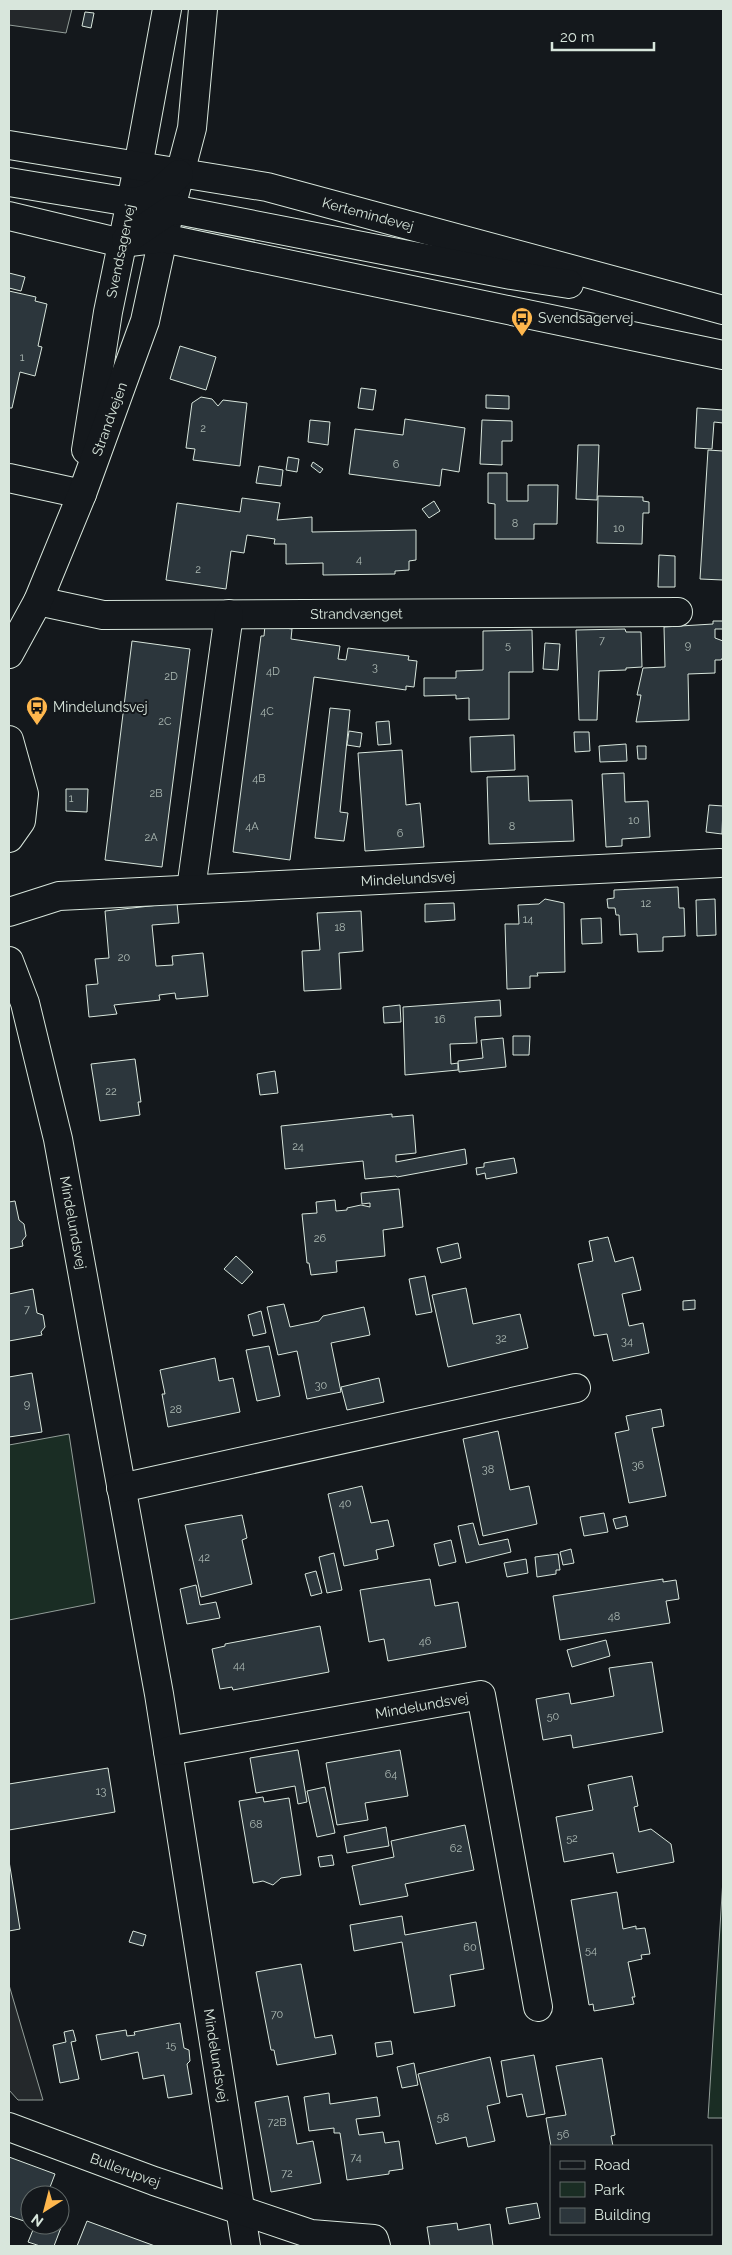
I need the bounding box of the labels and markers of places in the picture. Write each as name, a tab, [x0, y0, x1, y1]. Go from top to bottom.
bus stop icon: Svendsagervej	[510, 306, 534, 337]
place label: Svendsagervej	[538, 310, 633, 326]
bus stop icon: Mindelundsvej	[25, 695, 49, 726]
place label: Mindelundsvej	[53, 699, 148, 715]

